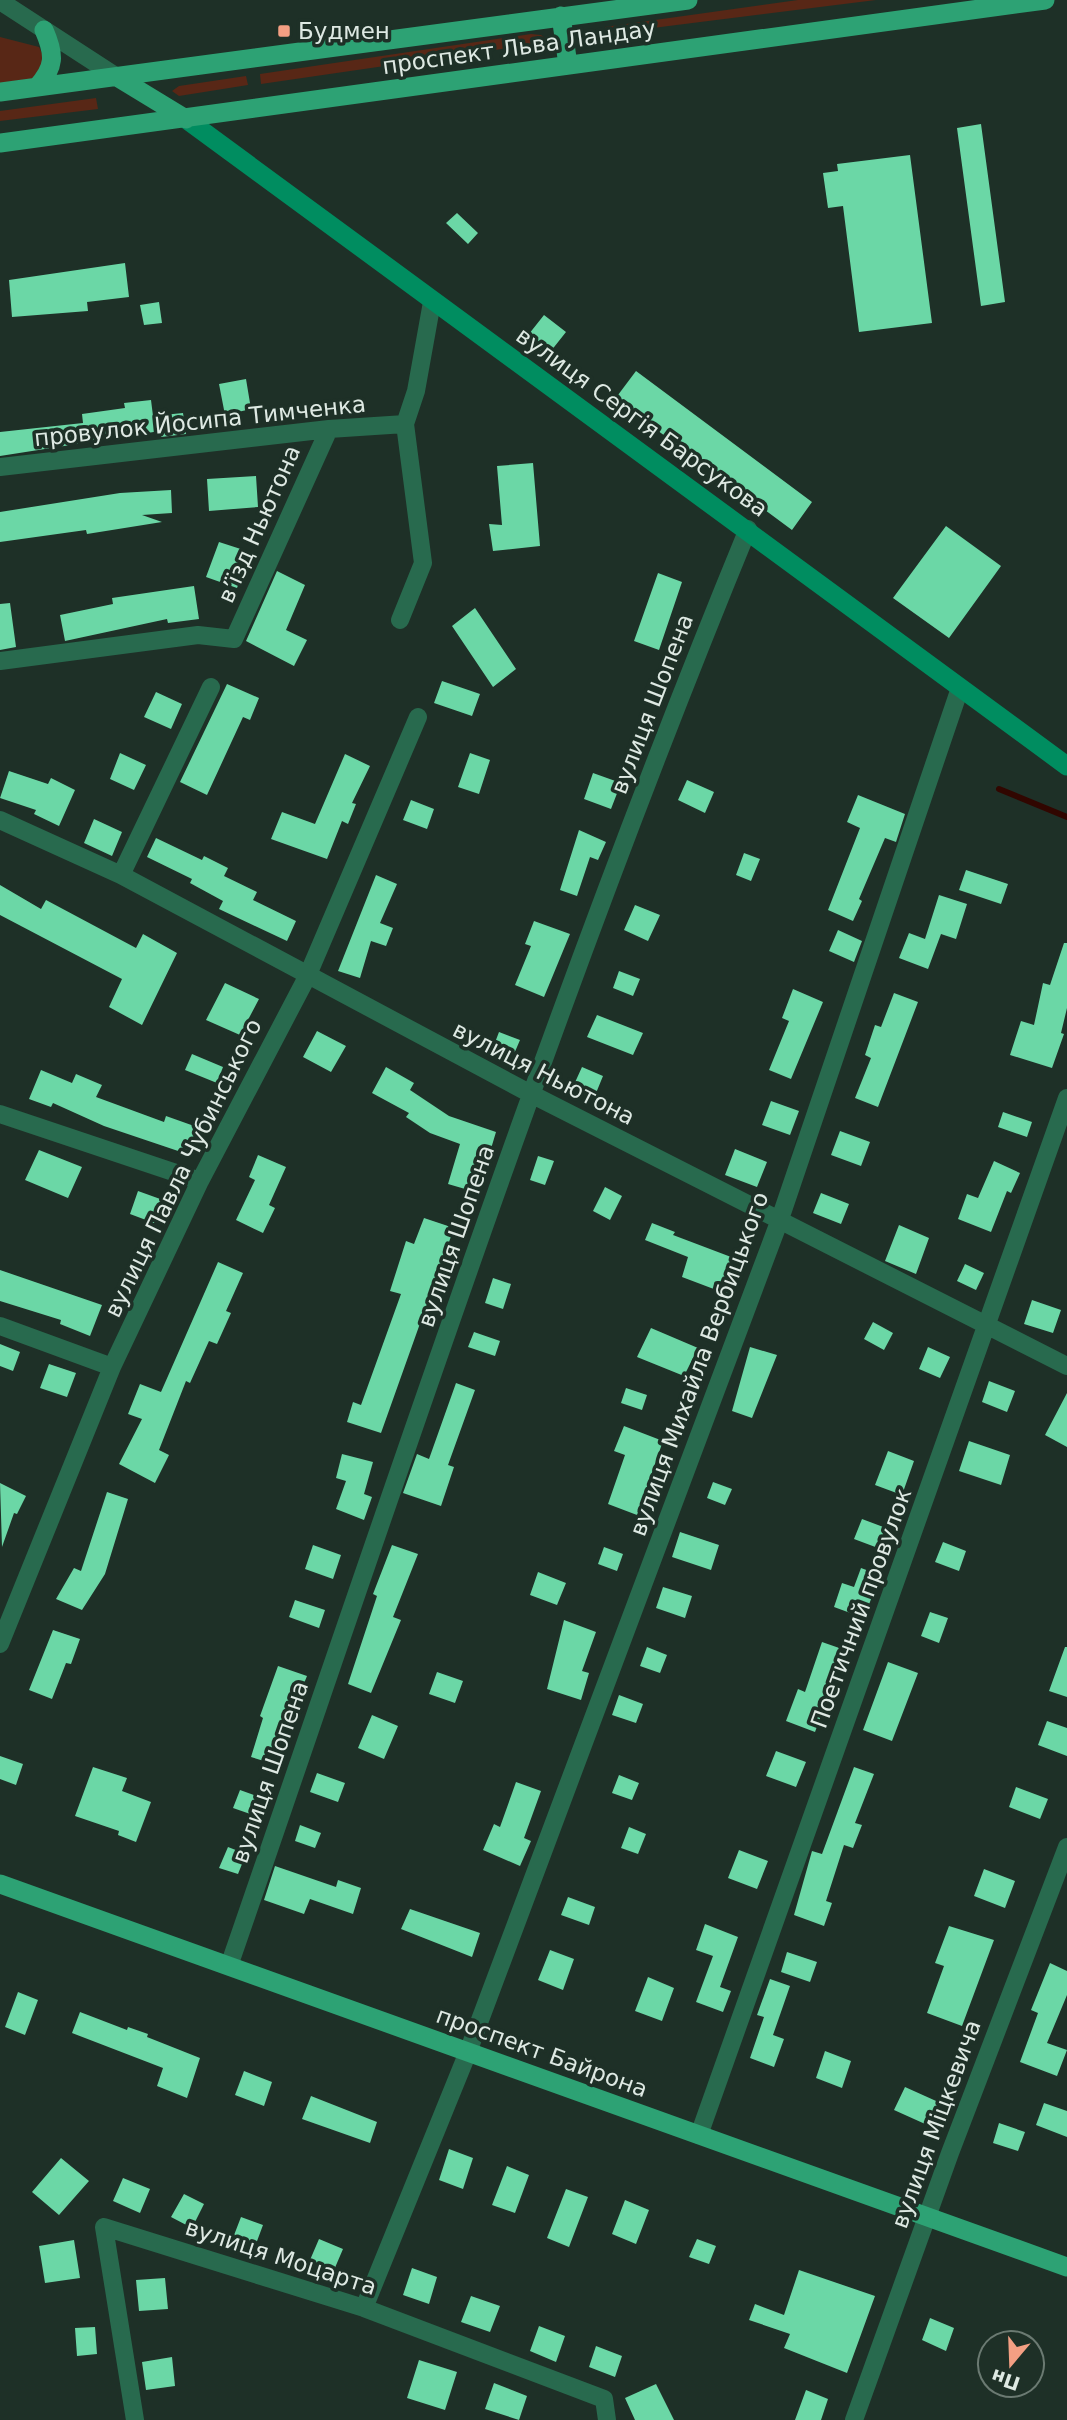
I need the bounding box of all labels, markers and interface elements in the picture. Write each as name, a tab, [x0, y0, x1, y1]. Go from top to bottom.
street label: проспект Льва Ландау	[381, 15, 657, 79]
place label: Будмен	[298, 18, 390, 44]
marker: Будмен	[276, 23, 292, 39]
street label: вулиця Сергія Барсукова	[511, 322, 773, 522]
street label: провулок Йосипа Тимченка	[33, 390, 367, 451]
street label: в’їзд Ньютона	[213, 441, 305, 607]
street label: вулиця Шопена	[606, 610, 698, 798]
street label: вулиця Павла Чубинського	[99, 1015, 267, 1321]
street label: вулиця Ньютона	[449, 1016, 639, 1130]
street label: вулиця Шопена	[413, 1142, 499, 1330]
street label: вулиця Михайла Вербицького	[625, 1188, 773, 1540]
street label: Поетичний провулок	[805, 1484, 917, 1731]
street label: вулиця Шопена	[227, 1678, 313, 1866]
street label: проспект Байрона	[433, 2002, 651, 2102]
street label: вулиця Міцкевича	[886, 2016, 986, 2232]
street label: вулиця Моцарта	[182, 2214, 380, 2300]
north arrow	[976, 2329, 1046, 2399]
text: Пн	[988, 2365, 1023, 2395]

